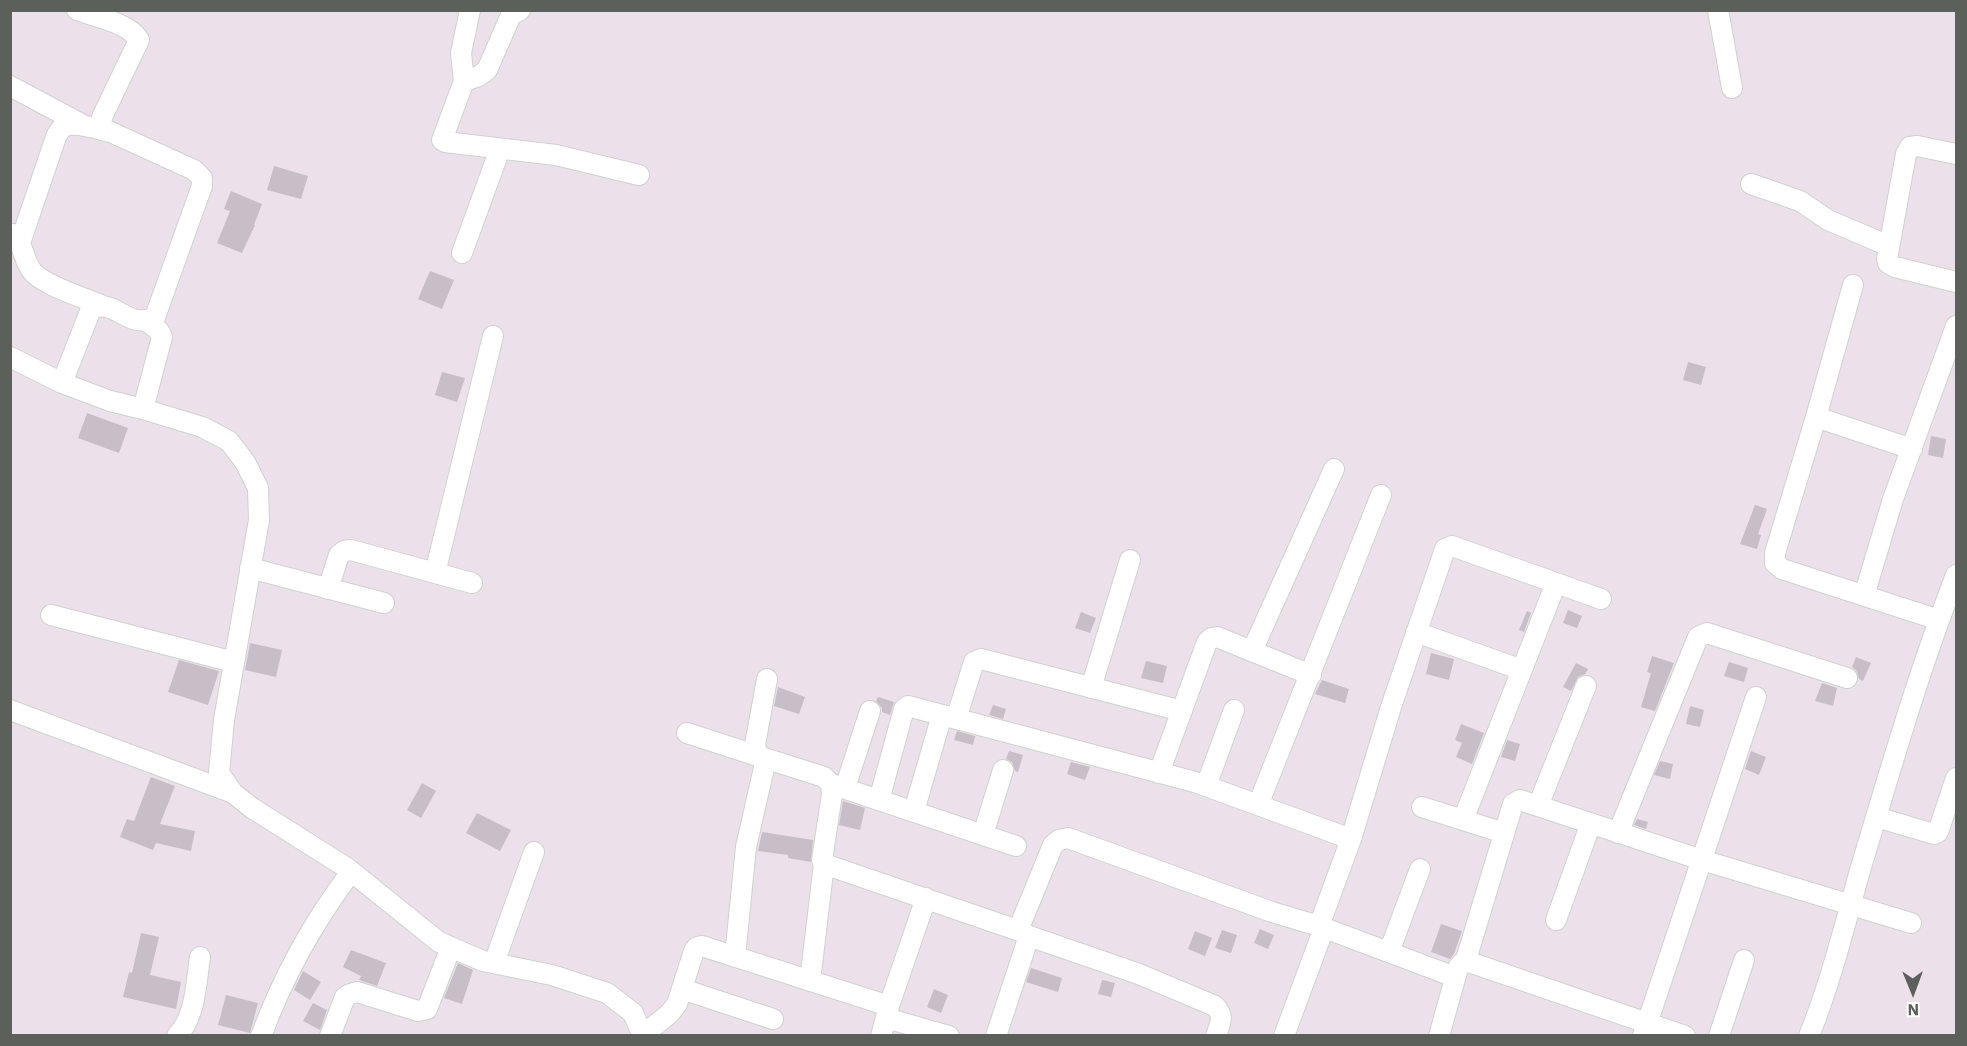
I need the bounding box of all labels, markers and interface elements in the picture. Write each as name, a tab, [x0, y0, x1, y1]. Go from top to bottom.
north arrow	[1883, 962, 1943, 1022]
text: N	[1907, 1000, 1919, 1020]

